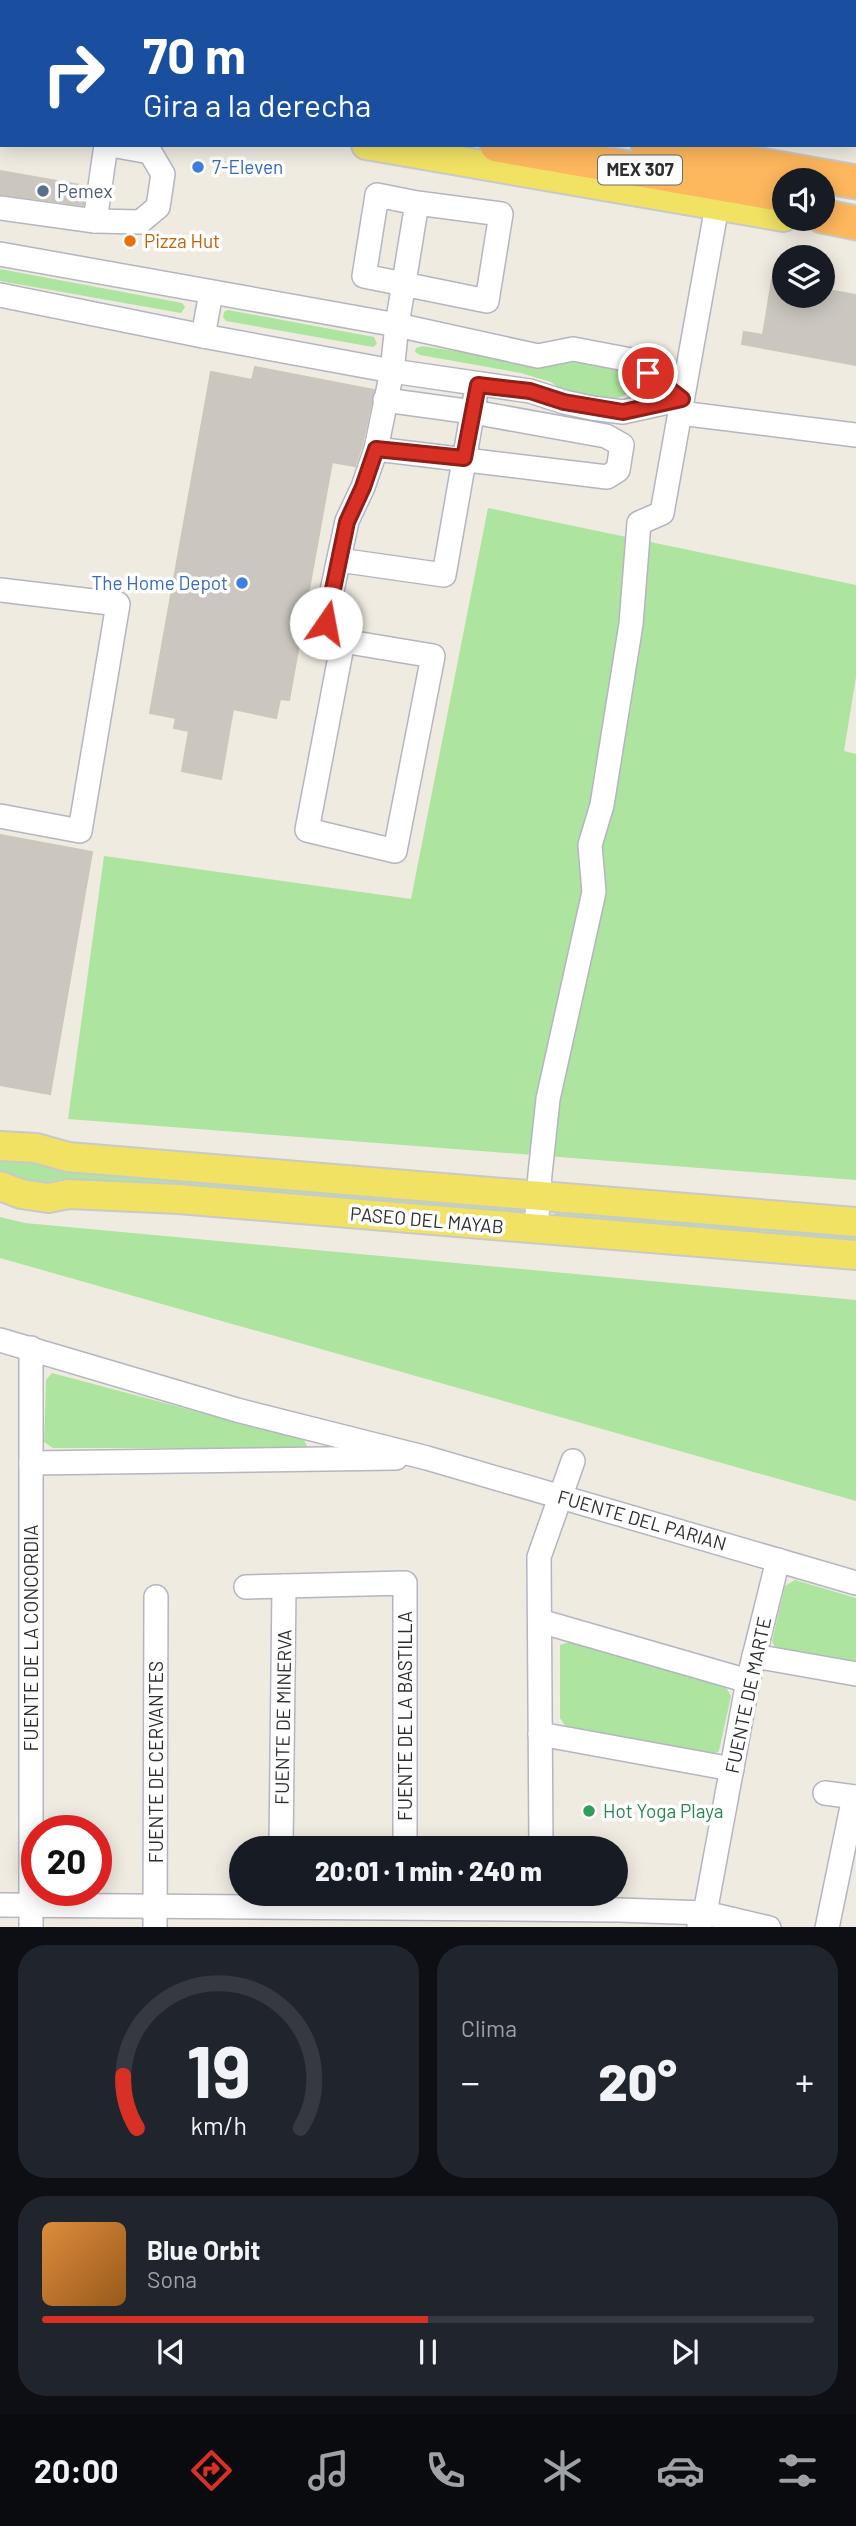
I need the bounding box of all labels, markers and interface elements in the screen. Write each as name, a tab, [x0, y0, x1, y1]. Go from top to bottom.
text: 70 m	[143, 25, 246, 84]
icon: right	[28, 28, 119, 119]
text: Gira a la derecha	[143, 85, 371, 123]
place label: 7-Eleven	[212, 155, 283, 178]
road number: MEX 307	[598, 155, 682, 184]
marker: 7-Eleven	[190, 159, 206, 175]
map controls	[772, 168, 835, 308]
button: sound	[772, 168, 835, 231]
place label: Pemex	[57, 179, 113, 202]
marker: Pemex	[35, 183, 51, 199]
place label: Pizza Hut	[144, 229, 220, 252]
marker: Pizza Hut	[122, 233, 138, 249]
button: layers	[772, 245, 835, 308]
pin	[618, 343, 678, 403]
icon: arrive	[629, 354, 667, 392]
place label: The Home Depot	[91, 571, 228, 594]
marker: The Home Depot	[234, 575, 250, 591]
position arrow	[289, 586, 363, 660]
street label: PASEO DEL MAYAB	[349, 1201, 505, 1238]
street label: FUENTE DEL PARIAN	[555, 1484, 729, 1555]
street label: FUENTE DE LA CONCORDIA	[19, 1525, 42, 1751]
street label: FUENTE DE LA BASTILLA	[393, 1611, 416, 1821]
street label: FUENTE DE MARTE	[720, 1614, 775, 1775]
street label: FUENTE DE MINERVA	[269, 1629, 296, 1805]
street label: FUENTE DE CERVANTES	[144, 1661, 167, 1863]
place label: Hot Yoga Playa	[603, 1799, 723, 1822]
marker: Hot Yoga Playa	[581, 1803, 597, 1819]
speed limit sign: 20	[21, 1815, 112, 1906]
text: 20:01 · 1 min · 240 m	[315, 1855, 542, 1886]
text: Clima	[461, 2014, 517, 2042]
text: 19	[186, 2025, 251, 2113]
text: 20°	[598, 2049, 677, 2111]
text: −	[461, 2058, 480, 2104]
text: +	[795, 2058, 814, 2104]
text: km/h	[190, 2109, 247, 2139]
text: Blue Orbit	[147, 2234, 260, 2265]
text: Sona	[147, 2265, 197, 2293]
icon: previous	[152, 2333, 190, 2371]
icon: pause	[409, 2333, 447, 2371]
icon: next	[666, 2333, 704, 2371]
icon: directions	[187, 2446, 236, 2495]
icon: music	[304, 2446, 353, 2495]
icon: phone	[421, 2446, 470, 2495]
icon: climate	[538, 2446, 587, 2495]
icon: car	[656, 2446, 705, 2495]
icon: filters	[773, 2446, 822, 2495]
text: 20:00	[34, 2451, 118, 2489]

